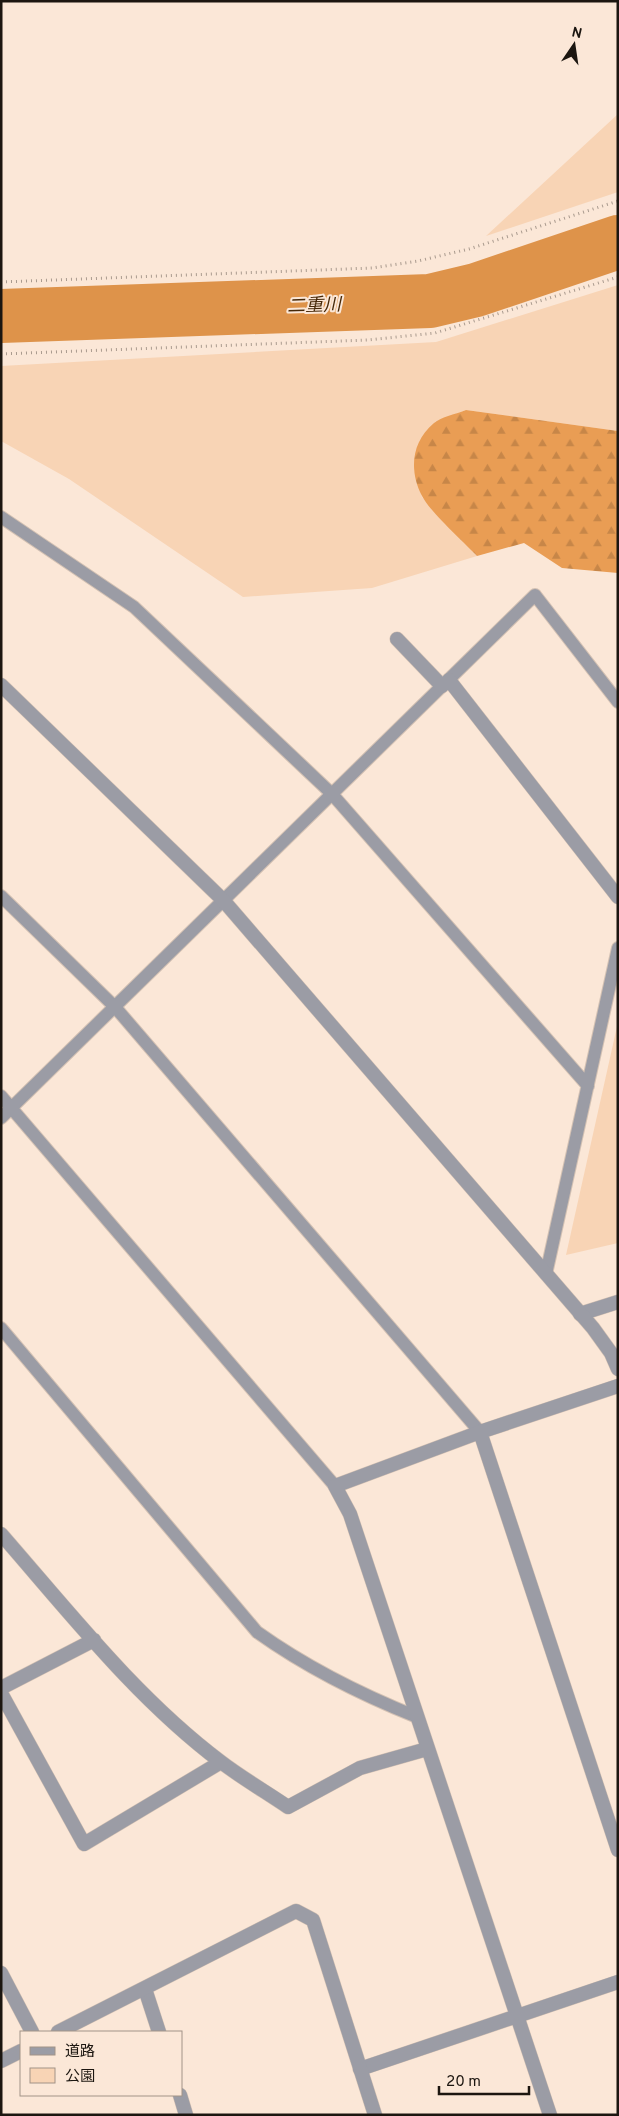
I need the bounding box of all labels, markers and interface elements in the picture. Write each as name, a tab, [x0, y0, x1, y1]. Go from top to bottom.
north arrow	[549, 20, 599, 70]
text: N	[570, 24, 583, 43]
water label: 二重川	[287, 294, 343, 319]
legend	[20, 2031, 182, 2096]
text: 道路	[65, 2043, 95, 2062]
scale bar	[439, 2064, 529, 2096]
text: 公園	[65, 2068, 95, 2087]
text: 20 m	[446, 2073, 481, 2092]

